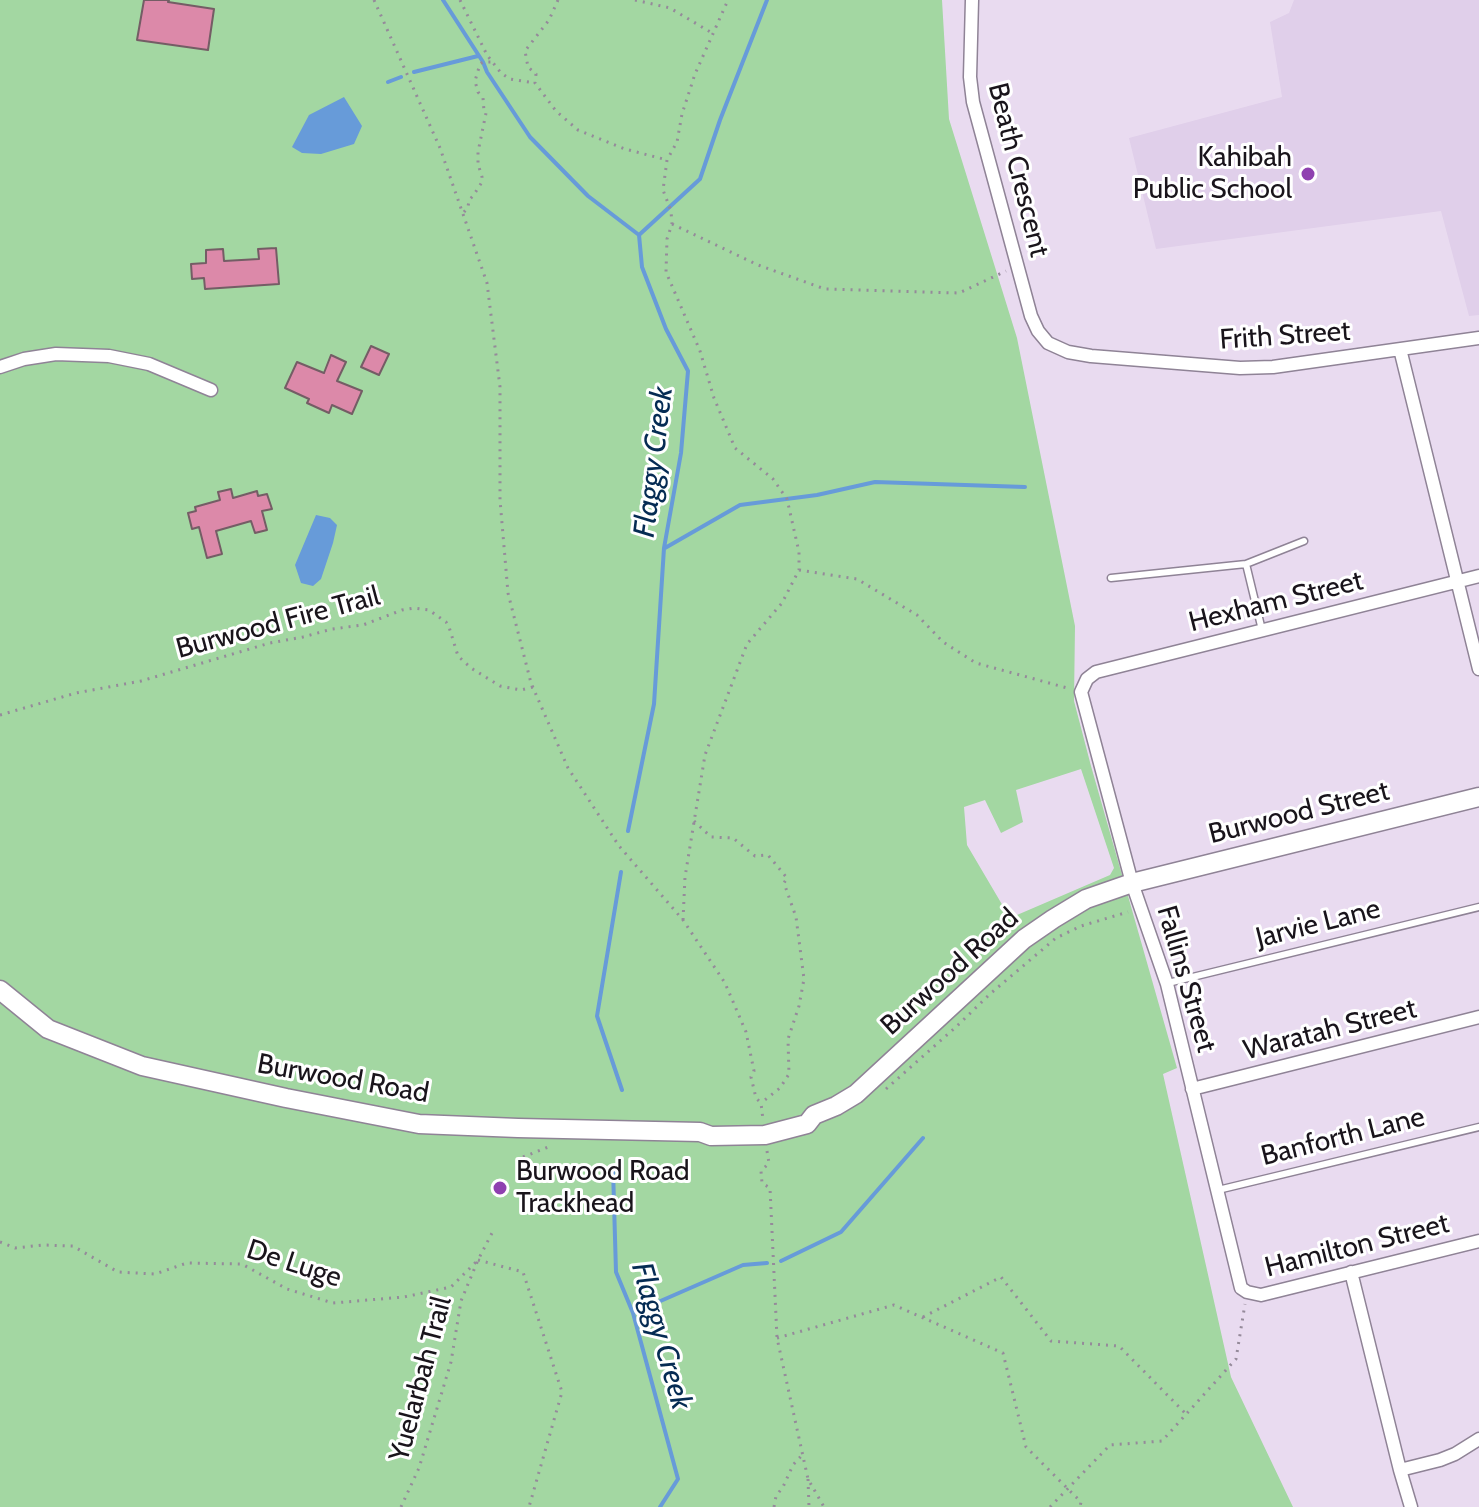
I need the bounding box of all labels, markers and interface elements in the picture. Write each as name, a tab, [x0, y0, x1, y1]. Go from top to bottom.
street label: Beath Crescent	[980, 79, 1056, 261]
place label: Kahibah Public School	[1133, 141, 1292, 207]
marker: Kahibah Public School	[1299, 165, 1317, 183]
street label: Frith Street	[1218, 315, 1352, 357]
water label: Flaggy Creek	[627, 385, 681, 539]
street label: Hexham Street	[1185, 564, 1367, 640]
street label: Burwood Fire Trail	[172, 580, 384, 666]
street label: Burwood Street	[1205, 774, 1393, 852]
street label: Jarvie Lane	[1252, 892, 1384, 956]
street label: Burwood Road	[874, 901, 1026, 1043]
street label: Fallins Street	[1149, 902, 1223, 1056]
street label: Waratah Street	[1240, 992, 1420, 1068]
street label: Burwood Road	[255, 1047, 431, 1111]
street label: Banforth Lane	[1258, 1100, 1428, 1174]
place label: Burwood Road Trackhead	[516, 1155, 690, 1221]
marker: Burwood Road Trackhead	[491, 1179, 509, 1197]
street label: Hamilton Street	[1261, 1207, 1453, 1285]
street label: De Luge	[242, 1233, 346, 1295]
water label: Flaggy Creek	[623, 1258, 699, 1414]
street label: Yuelarbah Trail	[383, 1293, 459, 1465]

